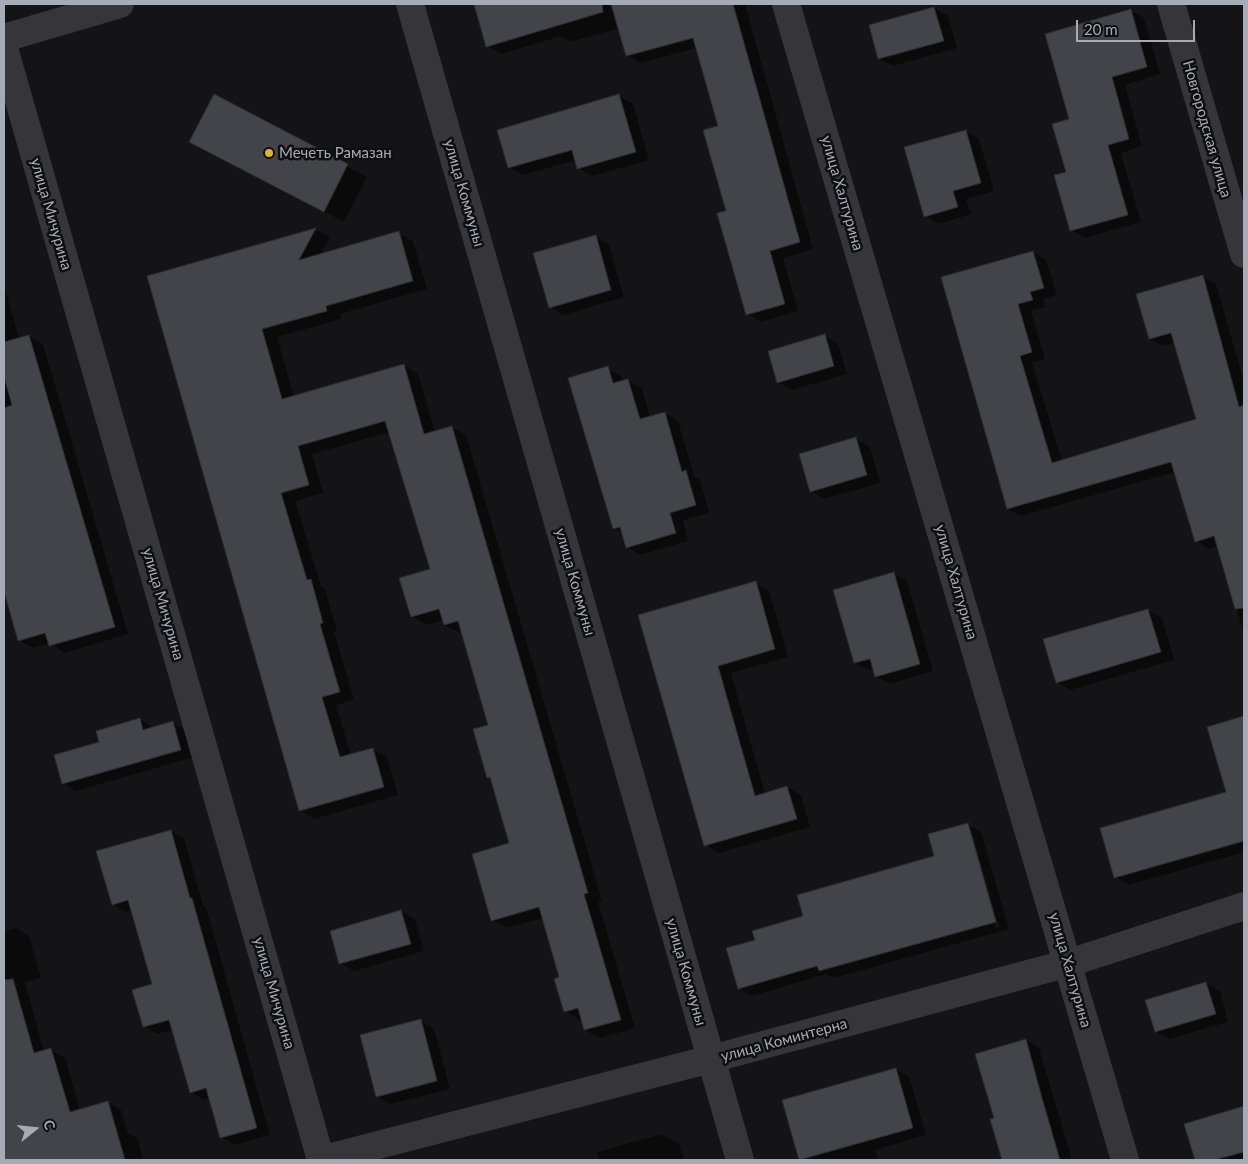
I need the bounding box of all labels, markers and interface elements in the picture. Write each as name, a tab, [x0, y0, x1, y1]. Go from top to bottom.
scale bar	[1078, 10, 1197, 42]
text: 20 m	[1084, 20, 1118, 38]
street label: Новгородская улица	[1179, 58, 1235, 200]
street label: улица Халтурина	[817, 133, 867, 253]
street label: улица Коммуны	[440, 137, 488, 249]
place label: Мечеть Рамазан	[279, 144, 392, 162]
marker: Мечеть Рамазан	[263, 147, 275, 159]
street label: улица Мичурина	[26, 156, 76, 272]
street label: улица Халтурина	[931, 522, 981, 642]
street label: улица Коммуны	[551, 526, 599, 638]
street label: улица Мичурина	[138, 546, 188, 662]
street label: улица Халтурина	[1045, 910, 1095, 1030]
street label: улица Коммуны	[662, 916, 710, 1028]
street label: улица Мичурина	[249, 935, 299, 1051]
street label: улица Коминтерна	[719, 1014, 849, 1066]
north arrow	[10, 1104, 60, 1154]
text: С	[40, 1118, 59, 1132]

